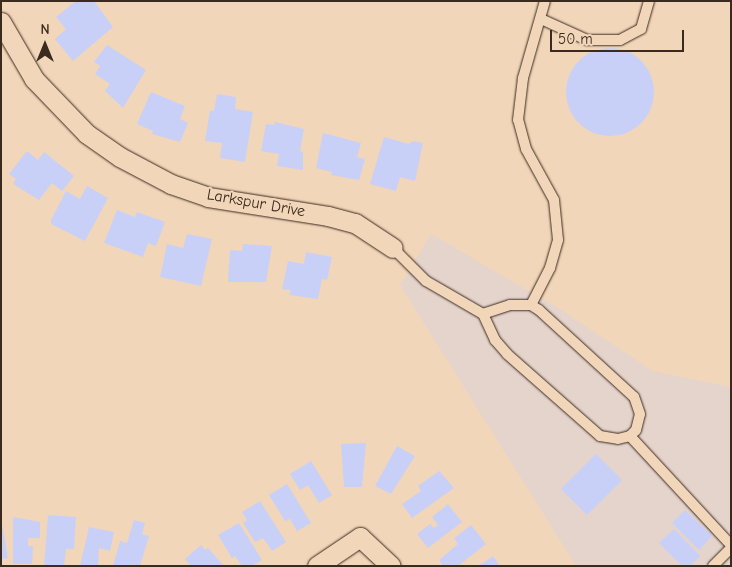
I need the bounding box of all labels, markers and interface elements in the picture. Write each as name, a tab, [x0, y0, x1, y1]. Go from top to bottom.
north arrow	[20, 20, 70, 70]
scale bar	[552, 20, 686, 52]
text: N	[40, 21, 50, 38]
text: 50 m	[558, 30, 593, 48]
street label: Larkspur Drive	[205, 185, 307, 221]

